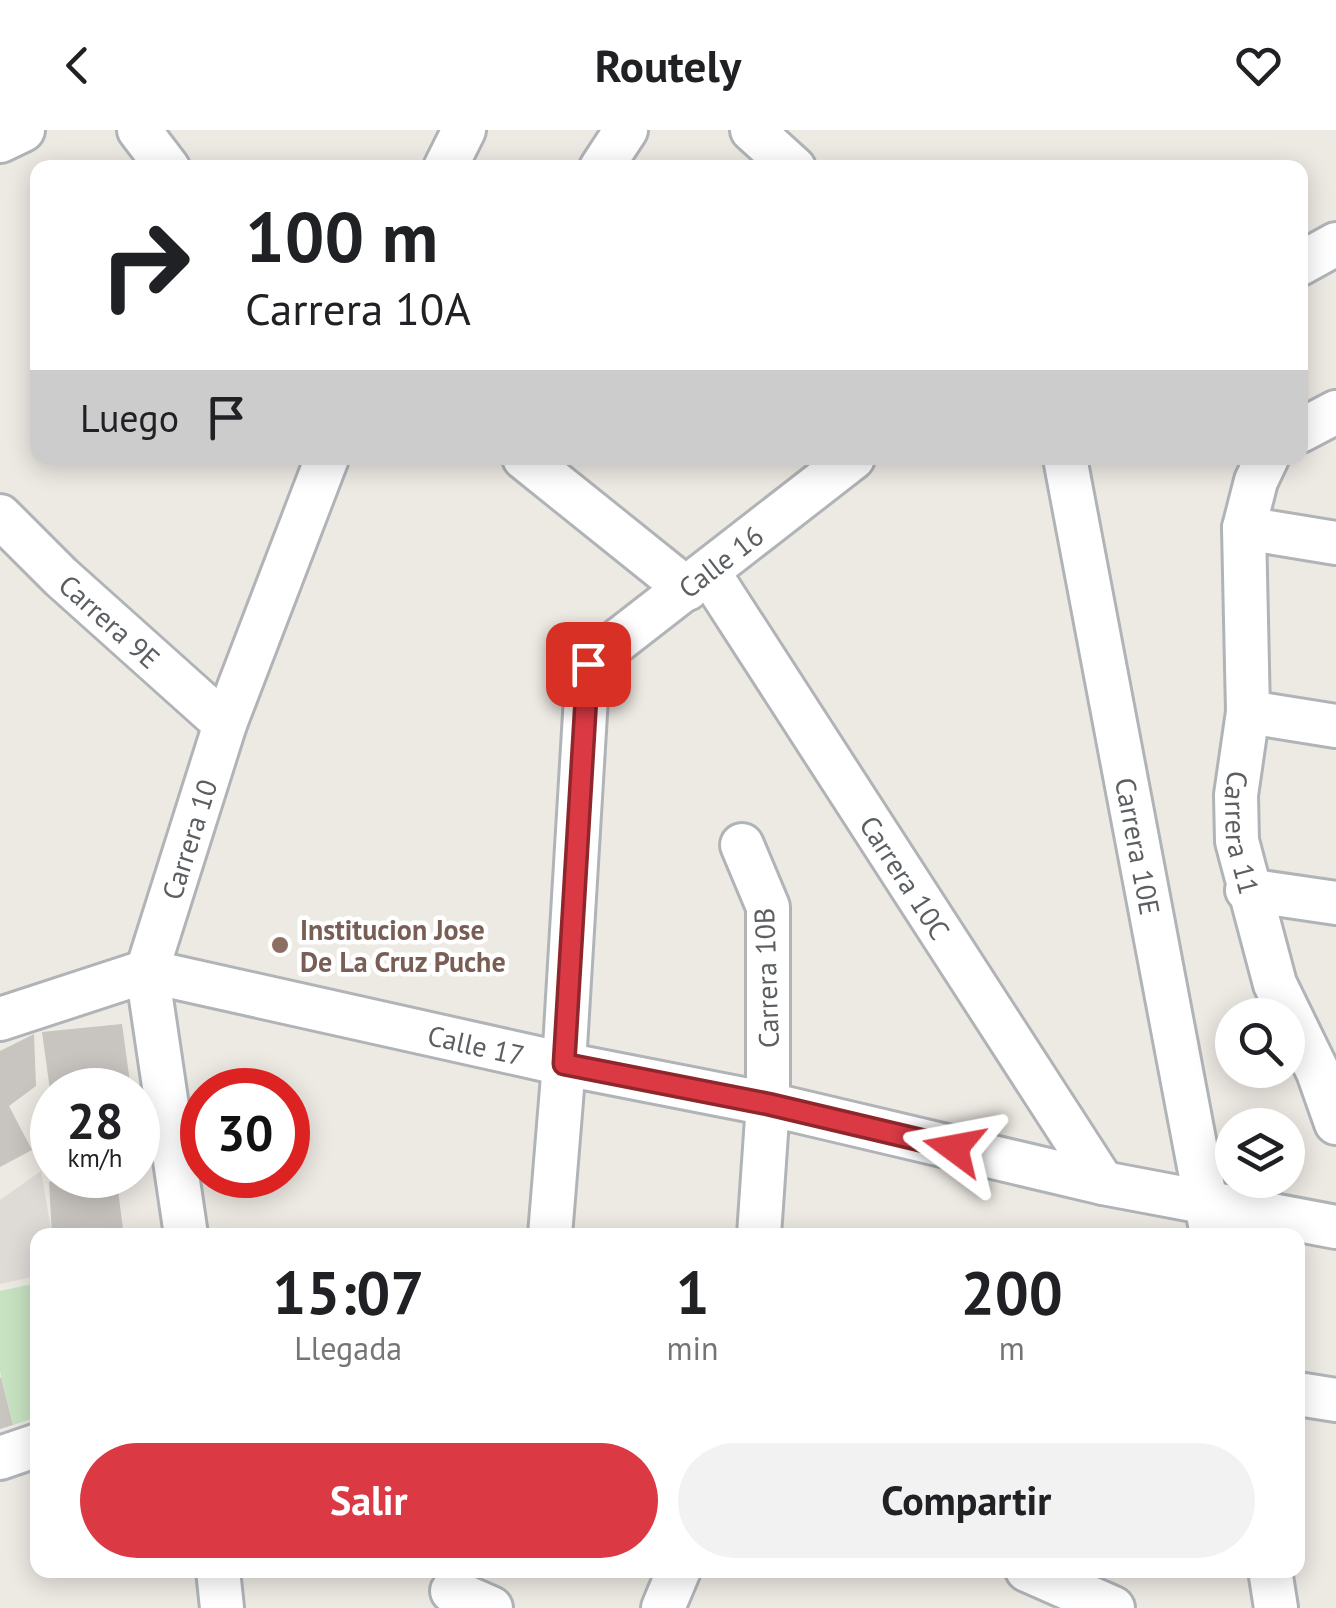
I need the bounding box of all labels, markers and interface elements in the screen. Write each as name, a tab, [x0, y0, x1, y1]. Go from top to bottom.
text: Routely	[595, 36, 741, 94]
icon: back	[50, 38, 105, 93]
icon: heart	[1231, 38, 1286, 93]
text: 100 m	[245, 191, 438, 281]
icon: right	[80, 200, 210, 330]
text: Carrera 10A	[245, 279, 471, 337]
icon: arrive	[199, 390, 254, 445]
text: Luego	[80, 393, 179, 442]
street label: Calle 16	[670, 516, 770, 606]
street label: Carrera 9E	[51, 566, 168, 676]
pin	[546, 622, 631, 707]
icon: arrive	[561, 637, 616, 692]
street label: Carrera 11	[1217, 769, 1269, 898]
street label: Carrera 10E	[1107, 774, 1170, 918]
street label: Carrera 10	[152, 775, 225, 904]
street label: Carrera 10C	[852, 808, 959, 946]
street label: Carrera 10B	[745, 907, 787, 1049]
place label: Institucion Jose De La Cruz Puche	[300, 911, 506, 980]
marker: Institucion Jose De La Cruz Puche	[269, 934, 291, 956]
map controls	[1215, 998, 1305, 1198]
button: search	[1215, 998, 1305, 1088]
street label: Calle 17	[424, 1016, 528, 1073]
speed limit sign: 30	[180, 1068, 310, 1198]
text: 28	[67, 1088, 123, 1153]
position arrow	[902, 1096, 1006, 1200]
button: layers	[1215, 1108, 1305, 1198]
text: km/h	[68, 1142, 122, 1174]
text: 15:07	[272, 1253, 424, 1331]
text: 1	[676, 1253, 710, 1331]
text: 200	[961, 1253, 1063, 1331]
text: Llegada	[294, 1327, 402, 1369]
text: min	[667, 1327, 719, 1369]
text: m	[999, 1327, 1025, 1369]
button: Salir	[80, 1443, 658, 1558]
button: Compartir	[678, 1443, 1255, 1558]

